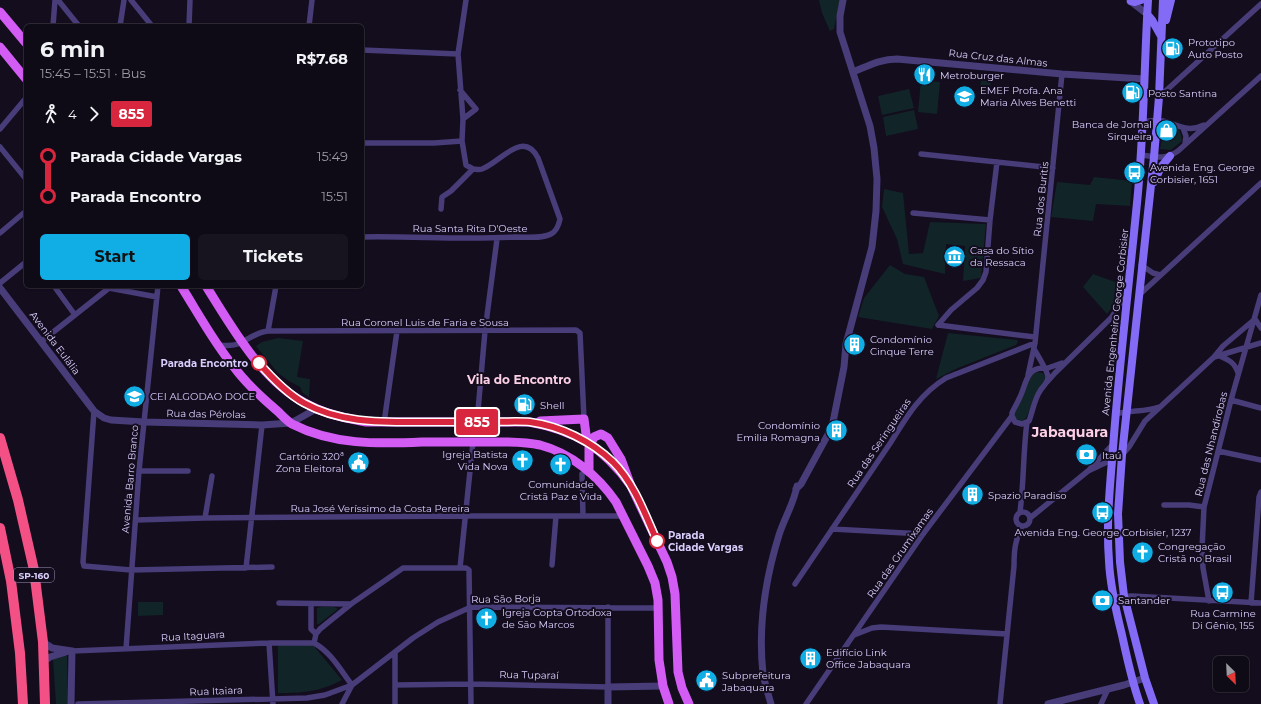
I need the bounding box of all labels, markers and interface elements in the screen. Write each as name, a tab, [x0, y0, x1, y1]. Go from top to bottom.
fuel station icon: Prototipo Auto Posto	[1160, 35, 1186, 61]
text: 6 min	[40, 36, 105, 63]
place label: Prototipo Auto Posto	[1188, 36, 1243, 61]
street label: Rua Cruz das Almas	[948, 46, 1048, 70]
text: R$7.68	[296, 49, 348, 68]
restaurant icon: Metroburger	[912, 62, 938, 88]
text: 15:45 – 15:51 · Bus	[40, 65, 146, 81]
place label: Metroburger	[940, 69, 1004, 82]
fuel station icon: Posto Santina	[1119, 80, 1145, 106]
school or university icon: EMEF Profa. Ana Maria Alves Benetti	[952, 83, 978, 109]
place label: EMEF Profa. Ana Maria Alves Benetti	[980, 84, 1076, 109]
place label: Posto Santina	[1148, 87, 1217, 100]
icon: walk	[40, 103, 62, 125]
icon: forward	[83, 103, 105, 125]
text: 855	[119, 105, 144, 123]
text: 4	[68, 106, 77, 122]
shop icon: Banca de Jornal Sirqueira	[1154, 117, 1180, 143]
place label: Banca de Jornal Sirqueira	[1072, 118, 1152, 143]
text: Parada Cidade Vargas	[70, 147, 242, 166]
text: 15:49	[317, 148, 348, 164]
bus stop icon: Avenida Eng. George Corbisier, 1651	[1121, 160, 1147, 186]
street label: Rua dos Buritis	[1031, 161, 1051, 237]
place label: Avenida Eng. George Corbisier, 1651	[1150, 161, 1255, 186]
text: Parada Encontro	[70, 187, 201, 206]
text: 15:51	[321, 188, 348, 204]
street label: Rua Santa Rita D'Oeste	[412, 222, 528, 235]
street label: Avenida Engenheiro George Corbisier	[1099, 228, 1131, 416]
button: Start	[40, 234, 190, 280]
button: Tickets	[198, 234, 348, 280]
museum icon: Casa do Sítio da Ressaca	[942, 243, 968, 269]
place label: Casa do Sítio da Ressaca	[970, 244, 1034, 269]
street label: Avenida Eulália	[27, 309, 83, 377]
street label: Rua Coronel Luis de Faria e Sousa	[341, 316, 509, 329]
building icon: Condomínio Cinque Terre	[842, 332, 868, 358]
place label: Condomínio Cinque Terre	[870, 333, 934, 358]
marker: Parada Encontro	[251, 355, 267, 371]
place label: Parada Encontro	[161, 357, 248, 370]
district label: Vila do Encontro	[466, 372, 571, 387]
school or university icon: CEI ALGODAO DOCE	[122, 383, 148, 409]
place label: CEI ALGODAO DOCE	[150, 390, 255, 403]
street label: Rua das Nhandirobas	[1192, 390, 1230, 498]
fuel station icon: Shell	[511, 392, 537, 418]
street label: Rua das Seringueiras	[844, 396, 914, 490]
place label: Shell	[540, 399, 564, 412]
street label: Rua das Pérolas	[166, 407, 246, 421]
line badge: 855	[454, 409, 500, 435]
text: 855	[464, 413, 490, 431]
building icon: Condomínio Emilia Romagna	[823, 418, 849, 444]
place label: Condomínio Emilia Romagna	[737, 419, 820, 444]
district label: Jabaquara	[1031, 423, 1108, 441]
street label: Avenida Barro Branco	[119, 424, 141, 534]
bank icon: Itaú	[1074, 442, 1100, 468]
church icon: Igreja Batista Vida Nova	[510, 447, 536, 473]
place label: Igreja Batista Vida Nova	[442, 448, 508, 473]
public building icon: Cartório 320ª Zona Eleitoral	[346, 449, 372, 475]
place label: Itaú	[1102, 449, 1122, 462]
place label: Cartório 320ª Zona Eleitoral	[276, 450, 344, 475]
church icon: Comunidade Cristã Paz e Vida	[548, 451, 574, 477]
place label: Comunidade Cristã Paz e Vida	[520, 478, 602, 503]
building icon: Spazio Paradiso	[959, 482, 985, 508]
place label: Spazio Paradiso	[988, 489, 1067, 502]
bus stop icon: Avenida Eng. George Corbisier, 1237	[1090, 499, 1116, 525]
street label: Rua José Veríssimo da Costa Pereira	[290, 502, 470, 515]
street label: Rua das Grumixamas	[864, 505, 936, 601]
place label: Avenida Eng. George Corbisier, 1237	[1015, 526, 1192, 539]
place label: Parada Cidade Vargas	[668, 529, 744, 554]
marker: Parada Cidade Vargas	[649, 533, 665, 549]
church icon: Congregação Cristã no Brasil	[1130, 539, 1156, 565]
place label: Congregação Cristã no Brasil	[1158, 540, 1232, 565]
road number: SP-160	[14, 568, 54, 582]
bus stop icon: Rua Carmine Di Gênio, 155	[1210, 580, 1236, 606]
bank icon: Santander	[1090, 587, 1116, 613]
street label: Rua São Borja	[471, 592, 541, 606]
place label: Santander	[1118, 594, 1170, 607]
church icon: Igreja Copta Ortodoxa de São Marcos	[473, 605, 499, 631]
place label: Igreja Copta Ortodoxa de São Marcos	[502, 606, 612, 631]
place label: Rua Carmine Di Gênio, 155	[1190, 607, 1256, 632]
street label: Rua Itaguara	[161, 628, 225, 644]
building icon: Edifício Link Office Jabaquara	[798, 645, 824, 671]
place label: Edifício Link Office Jabaquara	[826, 646, 911, 671]
north arrow	[1213, 656, 1249, 692]
map controls	[1213, 656, 1249, 692]
street label: Rua Tuparaí	[499, 668, 560, 682]
public building icon: Subprefeitura Jabaquara	[693, 668, 719, 694]
place label: Subprefeitura Jabaquara	[721, 669, 791, 694]
street label: Rua Itaiara	[189, 684, 243, 698]

